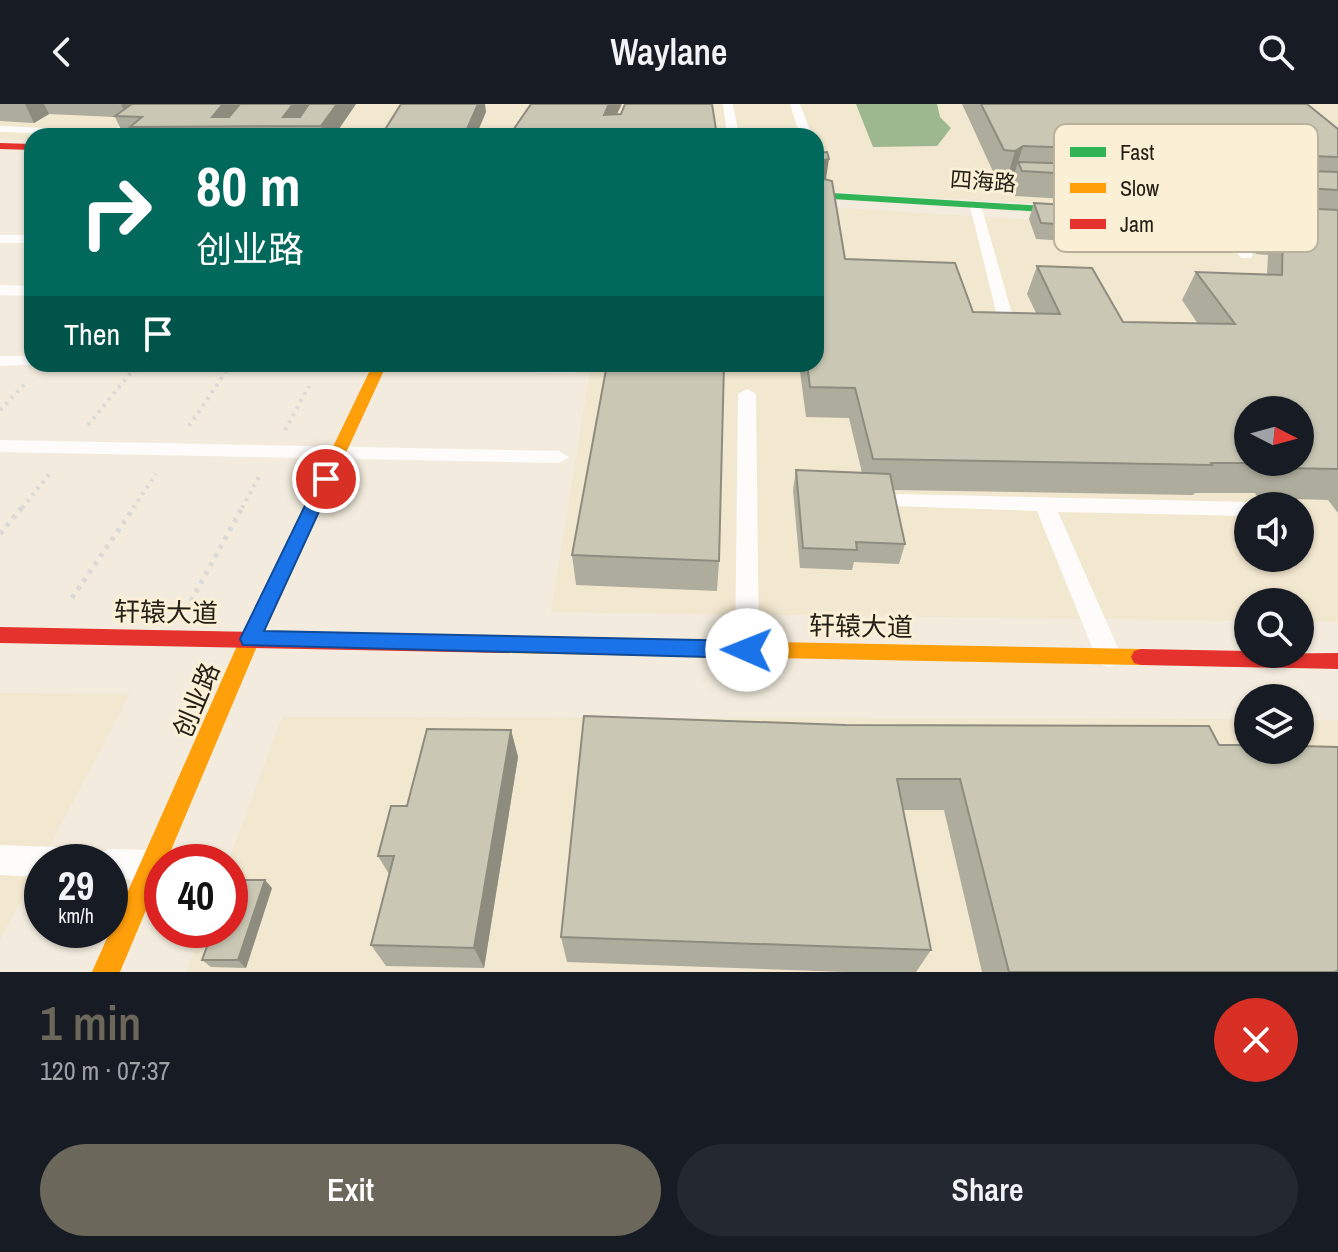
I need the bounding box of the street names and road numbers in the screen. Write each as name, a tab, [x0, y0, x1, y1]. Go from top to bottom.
street label: 四海路	[949, 164, 1017, 198]
street label: 轩辕大道	[114, 594, 218, 630]
street label: 轩辕大道	[809, 608, 913, 644]
street label: 创业路	[165, 657, 227, 743]

